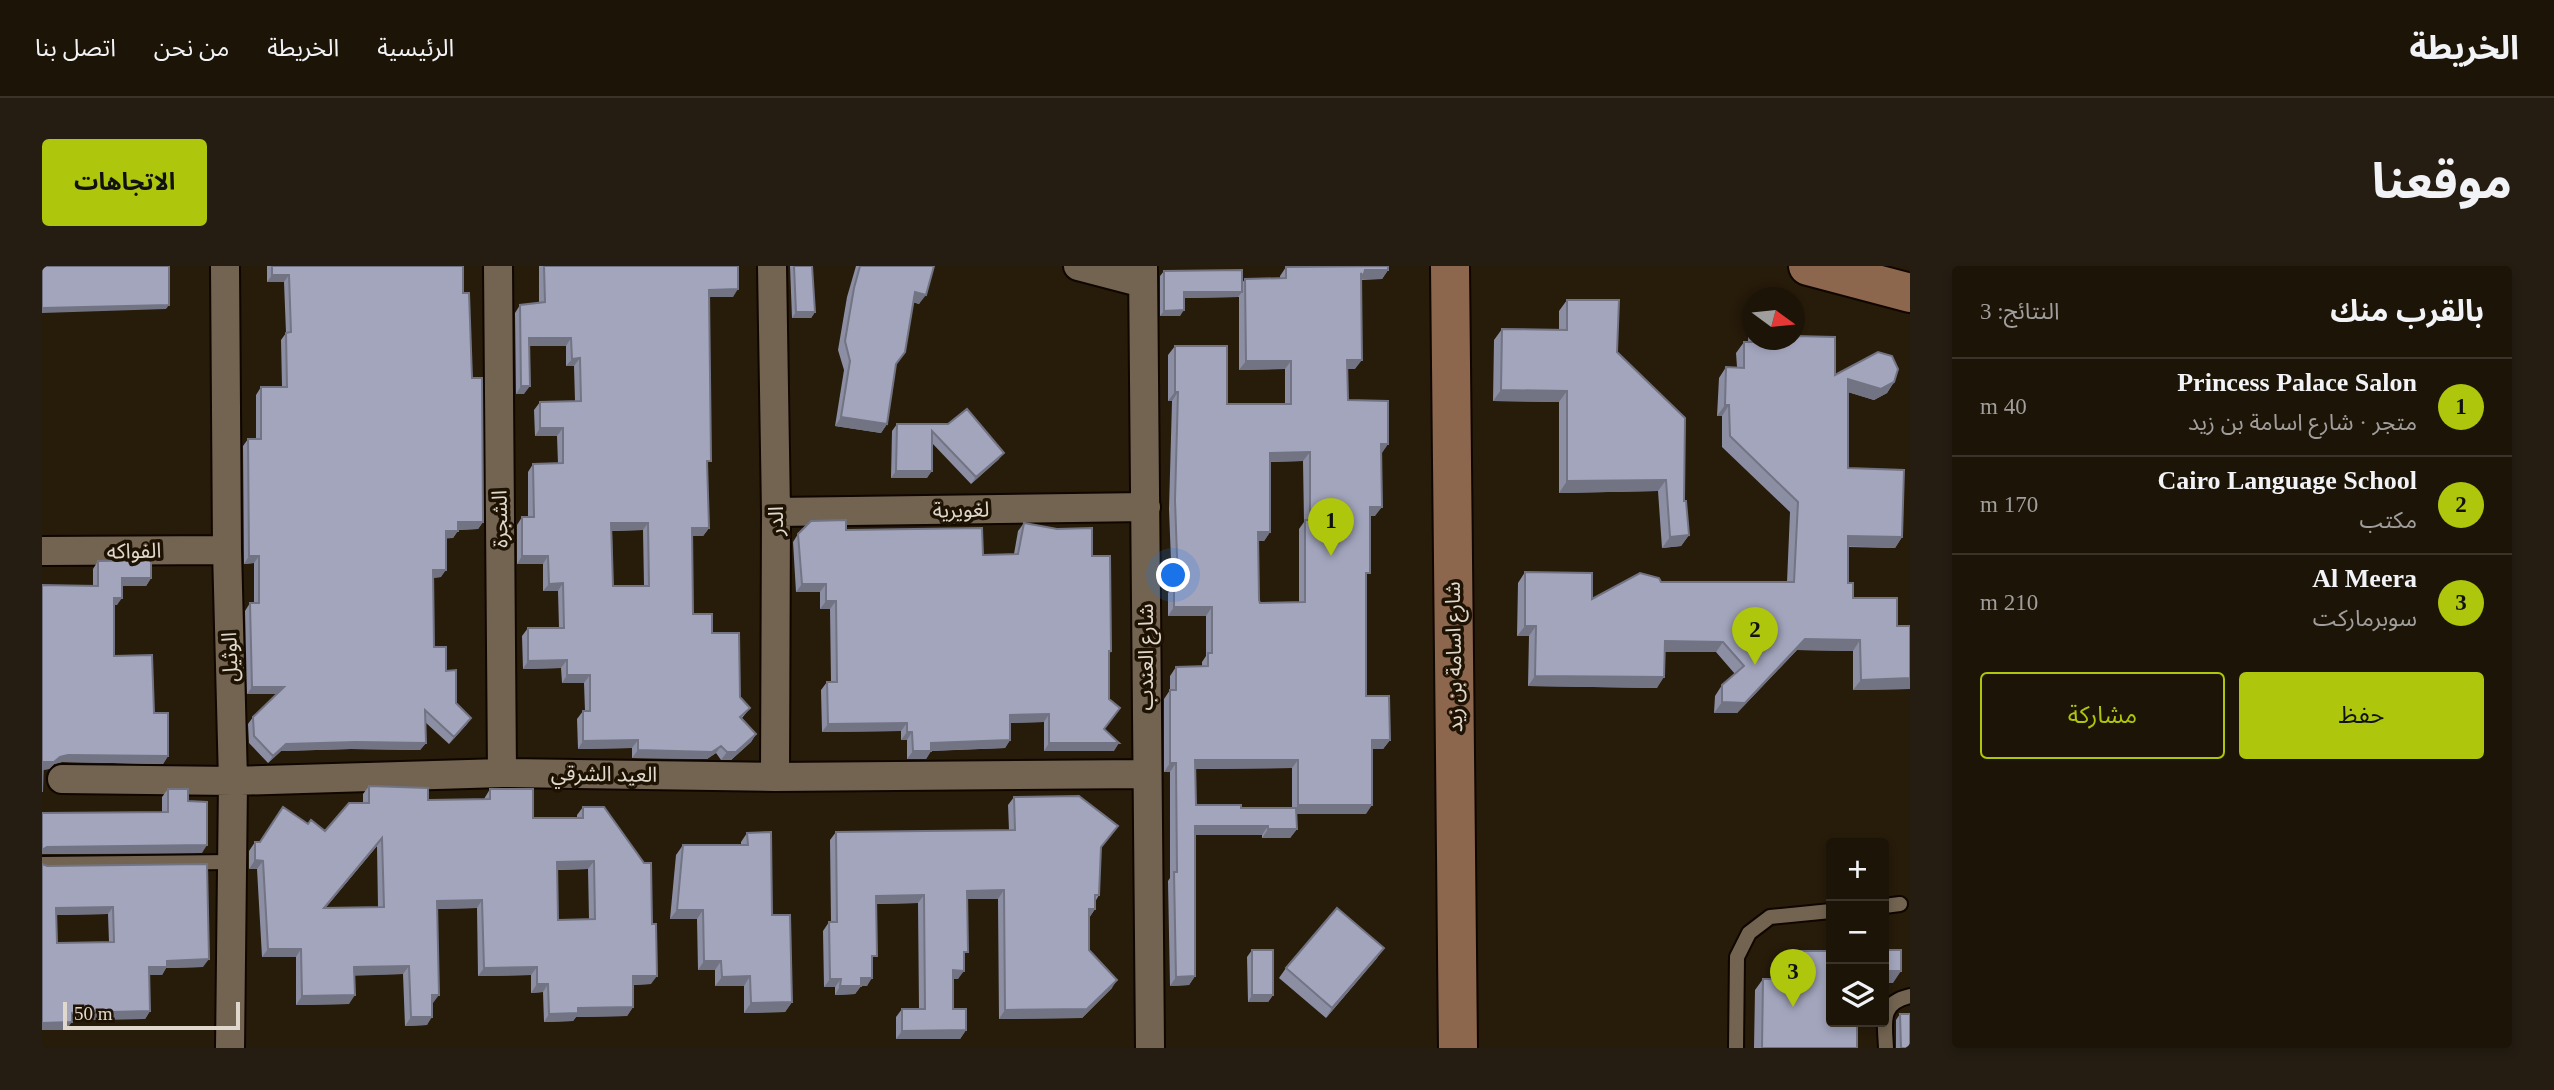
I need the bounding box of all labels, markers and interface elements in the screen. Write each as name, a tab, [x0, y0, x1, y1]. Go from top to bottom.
text: الخريطة	[2409, 30, 2519, 66]
text: اتصل بنا	[35, 35, 116, 61]
text: من نحن	[154, 35, 229, 61]
text: الخريطة	[267, 35, 339, 61]
text: الرئيسية	[377, 35, 454, 61]
button: الاتجاهات	[42, 139, 207, 226]
text: موقعنا	[2372, 154, 2512, 209]
north arrow	[1742, 287, 1805, 350]
text: بالقرب منك	[2330, 294, 2484, 327]
text: النتائج: 3	[1980, 299, 2059, 324]
text: Princess Palace Salon	[2177, 368, 2417, 397]
text: 40 m	[1980, 394, 2027, 419]
text: 1	[2455, 394, 2467, 419]
text: متجر · شارع اسامة بن زيد	[2188, 410, 2417, 435]
text: Cairo Language School	[2157, 466, 2417, 495]
street label: الشجرة	[487, 490, 513, 548]
text: 170 m	[1980, 492, 2038, 517]
text: 2	[2455, 492, 2467, 517]
street label: لغويرية	[932, 498, 990, 522]
pin: 1	[1308, 498, 1354, 556]
street label: الدر	[764, 506, 788, 537]
text: مكتب	[2360, 508, 2417, 533]
street label: الفواكه	[106, 539, 162, 563]
your location	[1156, 558, 1190, 592]
text: Al Meera	[2312, 564, 2417, 593]
street label: شارع اسامة بن زيد	[1441, 581, 1470, 733]
text: 210 m	[1980, 590, 2038, 615]
text: 3	[2455, 590, 2467, 615]
street label: شارع العندب	[1134, 604, 1161, 710]
text: سوبرماركت	[2313, 606, 2417, 631]
pin: 2	[1732, 607, 1778, 665]
street label: الوثيل	[217, 632, 243, 682]
button: مشاركة	[1980, 672, 2225, 759]
button: حفظ	[2239, 672, 2484, 759]
street label: العيد الشرقي	[550, 761, 657, 791]
map controls	[1826, 838, 1889, 1027]
button: +	[1826, 838, 1889, 901]
button: −	[1826, 901, 1889, 964]
pin: 3	[1770, 949, 1816, 1007]
button: layers	[1826, 964, 1889, 1027]
scale bar	[63, 999, 240, 1031]
text: 50 m	[74, 1003, 113, 1024]

